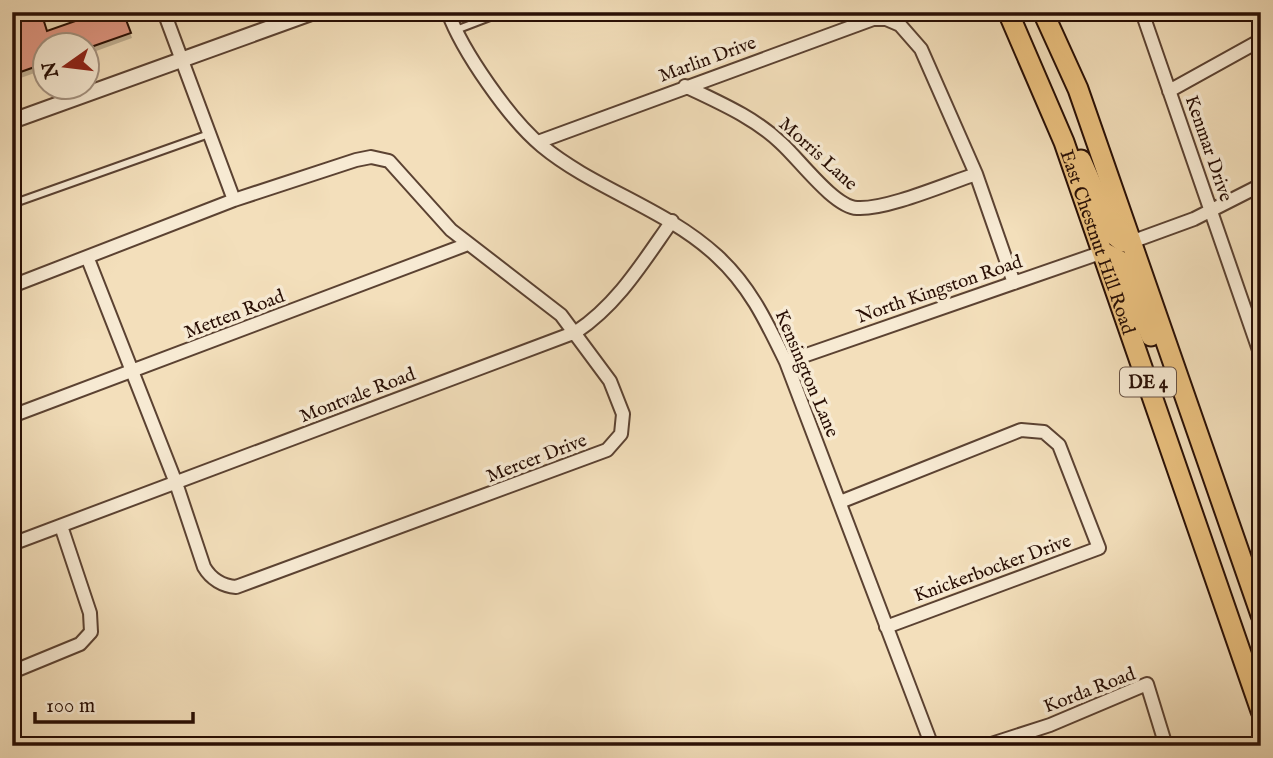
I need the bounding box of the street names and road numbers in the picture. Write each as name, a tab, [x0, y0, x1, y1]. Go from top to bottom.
street label: Marlin Drive	[656, 31, 760, 89]
street label: Kenmar Drive	[1179, 92, 1238, 205]
street label: Morris Lane	[773, 113, 862, 196]
street label: East Chestnut Hill Road	[1054, 147, 1140, 339]
street label: North Kingston Road	[854, 250, 1026, 330]
street label: Metten Road	[181, 284, 289, 345]
street label: Kensington Lane	[768, 306, 844, 441]
street label: Montvale Road	[296, 363, 420, 429]
road number: DE 4	[1120, 368, 1176, 396]
street label: Mercer Drive	[483, 429, 591, 489]
street label: Knickerbocker Drive	[911, 529, 1075, 608]
street label: Korda Road	[1040, 662, 1140, 719]

